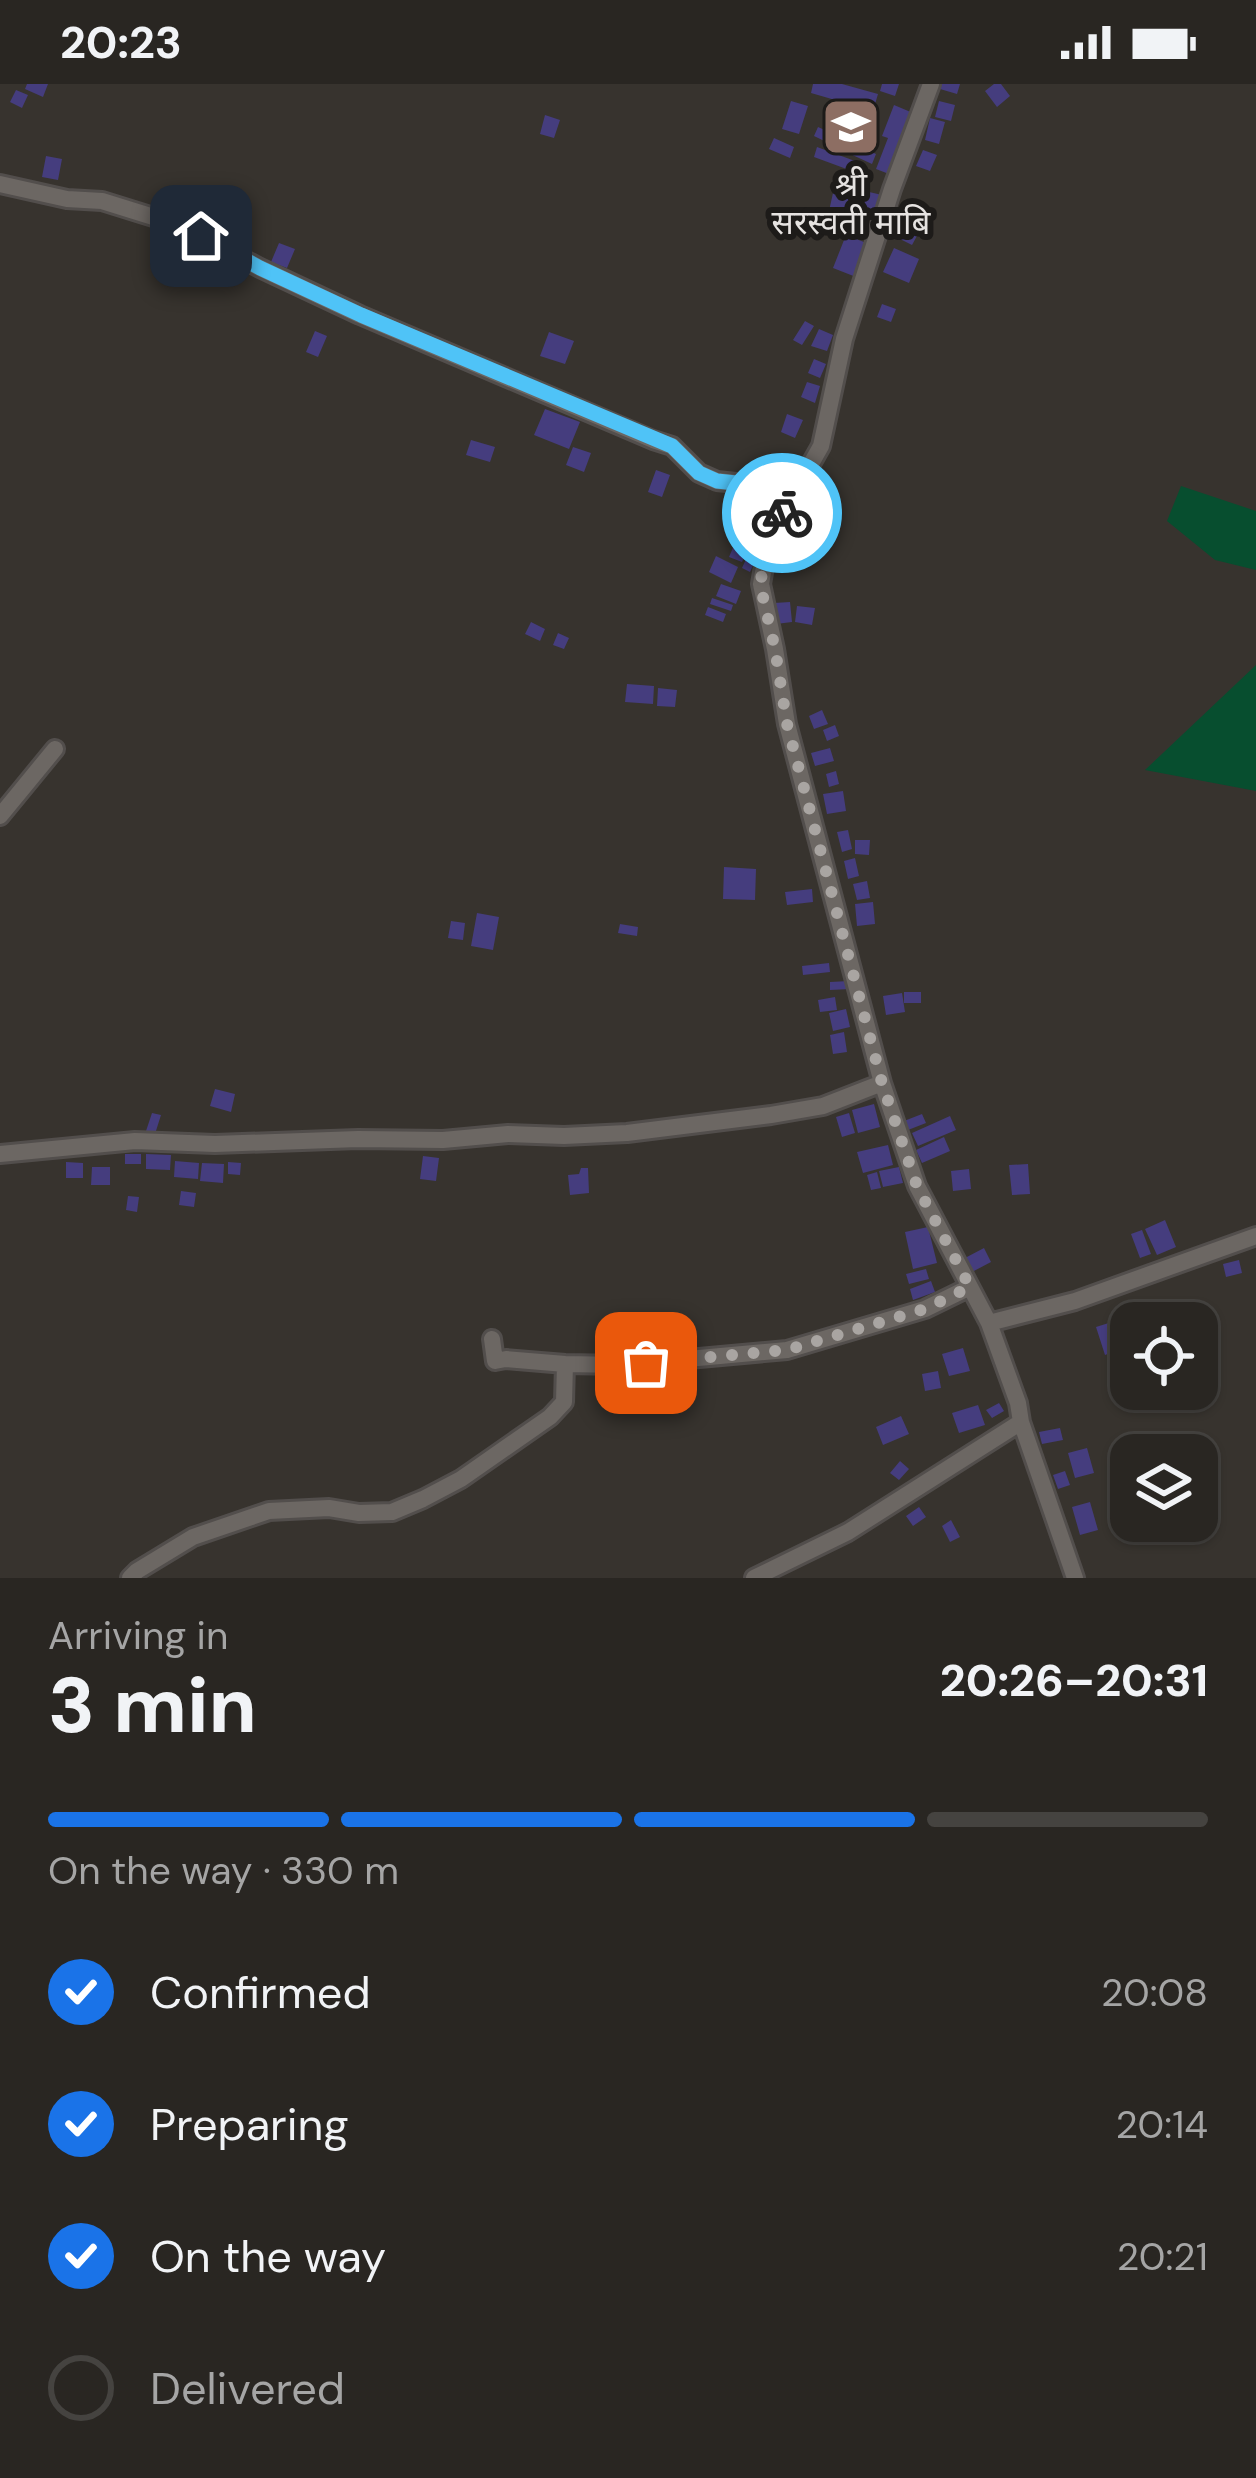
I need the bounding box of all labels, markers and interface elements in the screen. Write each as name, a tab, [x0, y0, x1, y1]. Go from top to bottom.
text: 20:23	[60, 13, 182, 72]
school or university icon: श्री सरस्वती माबि	[820, 96, 882, 158]
place label: श्री सरस्वती माबि	[772, 163, 932, 244]
pin	[150, 185, 252, 287]
icon: home	[168, 203, 234, 269]
courier	[722, 453, 842, 573]
icon: bike	[749, 480, 815, 546]
map controls	[1110, 1302, 1218, 1542]
button: locate	[1110, 1302, 1218, 1410]
pin	[595, 1312, 697, 1414]
icon: bag	[613, 1330, 679, 1396]
button: layers	[1110, 1434, 1218, 1542]
text: Arriving in	[48, 1610, 228, 1661]
text: 20:26–20:31	[940, 1651, 1208, 1710]
text: 3 min	[48, 1655, 257, 1756]
text: On the way · 330 m	[48, 1845, 399, 1896]
icon: check	[48, 1959, 114, 2025]
text: Confirmed	[150, 1963, 371, 2022]
text: 20:08	[1101, 1967, 1208, 2018]
icon: check	[48, 2091, 114, 2157]
text: Preparing	[150, 2095, 349, 2154]
text: 20:14	[1116, 2099, 1208, 2150]
icon: check	[48, 2223, 114, 2289]
text: On the way	[150, 2227, 386, 2286]
text: 20:21	[1117, 2231, 1208, 2282]
text: Delivered	[150, 2359, 345, 2418]

